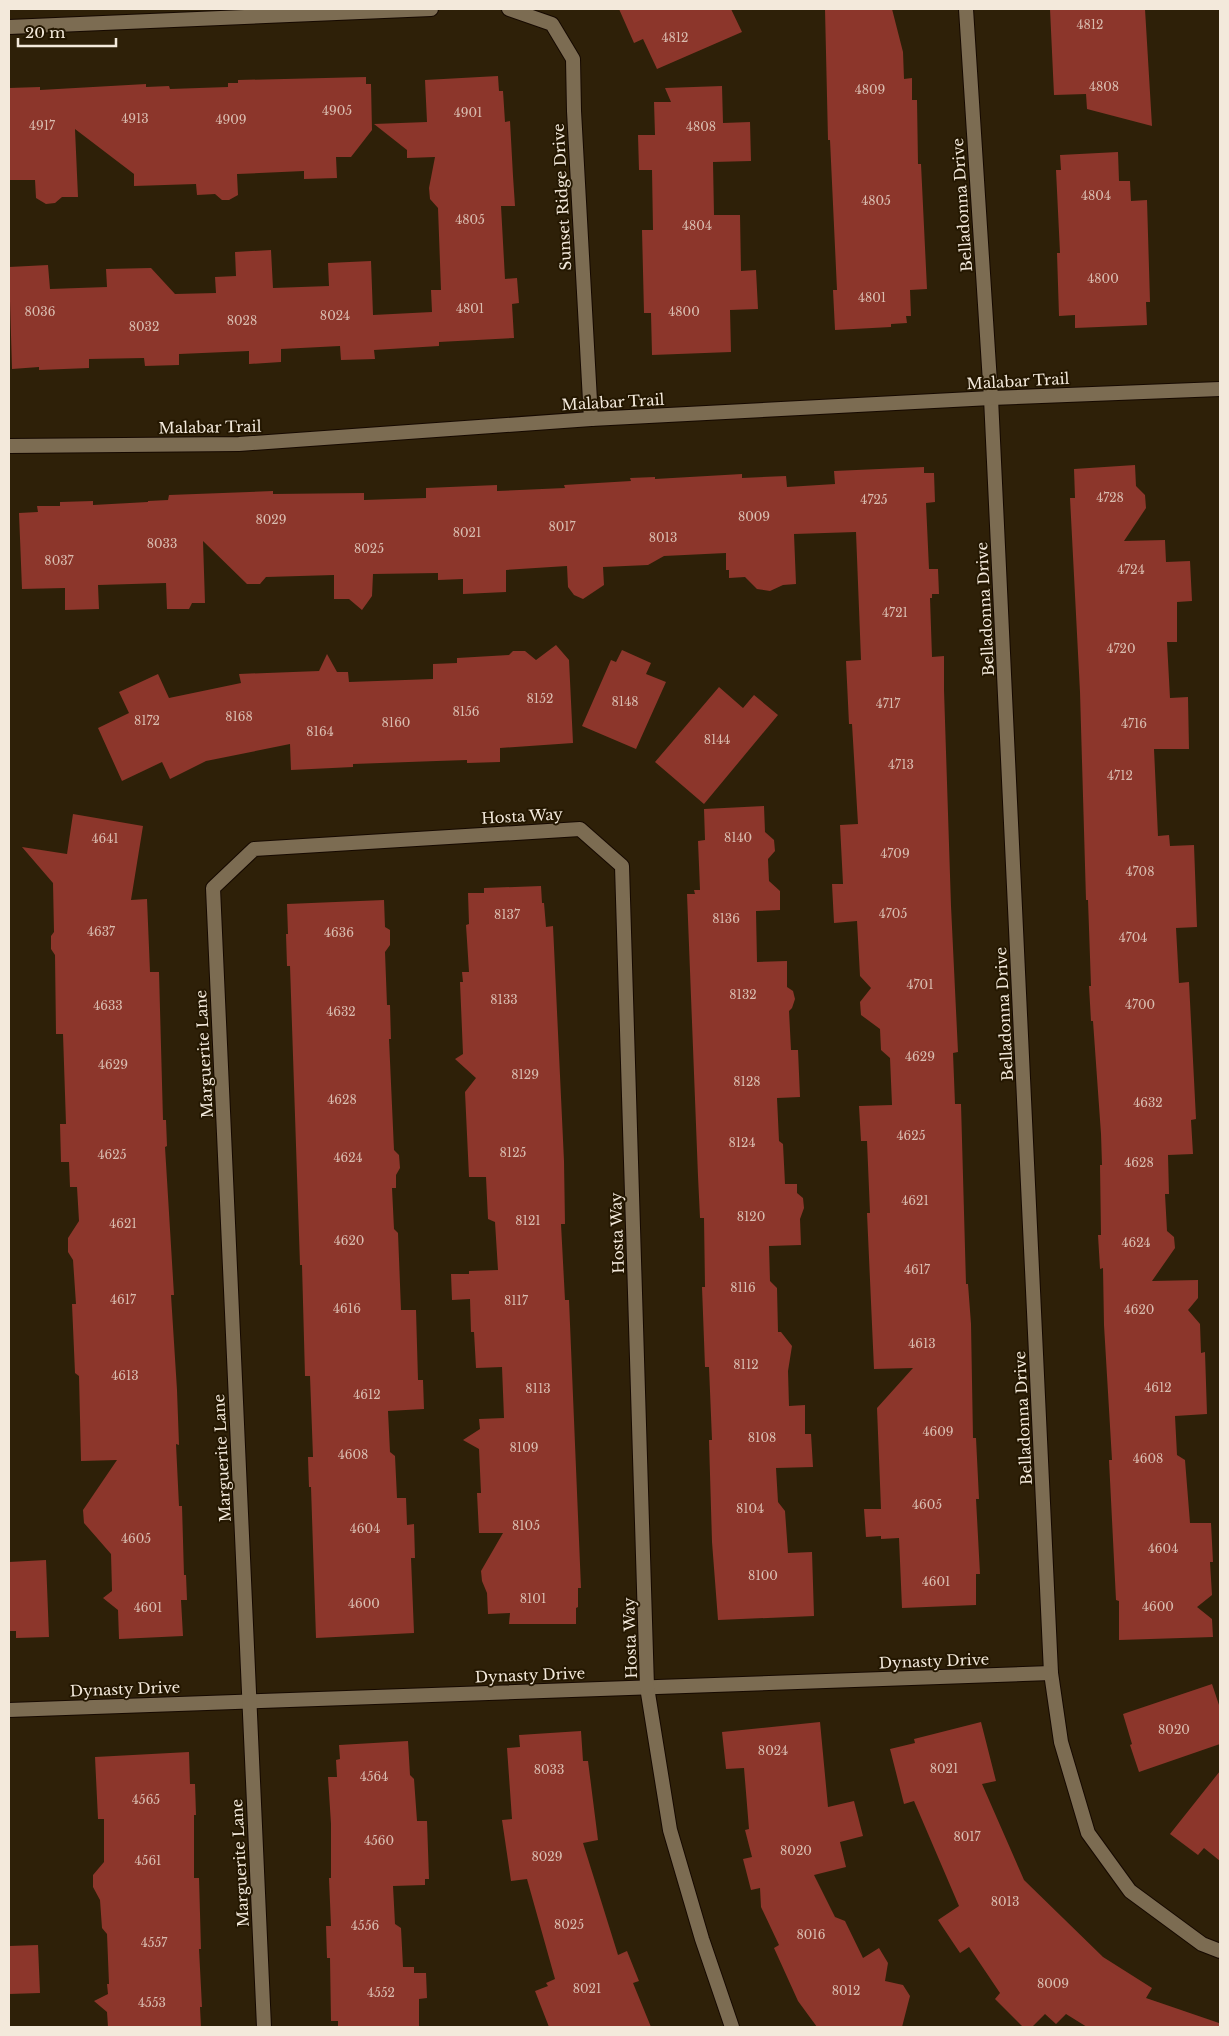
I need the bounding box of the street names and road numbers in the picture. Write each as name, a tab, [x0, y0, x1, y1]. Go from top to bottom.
street label: Sunset Ridge Drive	[549, 123, 575, 271]
street label: Belladonna Drive	[948, 137, 976, 273]
street label: Malabar Trail	[966, 369, 1070, 393]
street label: Malabar Trail	[561, 390, 665, 414]
street label: Malabar Trail	[158, 417, 262, 437]
street label: Belladonna Drive	[972, 542, 998, 676]
street label: Hosta Way	[481, 804, 564, 828]
street label: Belladonna Drive	[991, 947, 1017, 1081]
street label: Marguerite Lane	[191, 989, 217, 1119]
street label: Hosta Way	[606, 1192, 628, 1274]
street label: Belladonna Drive	[1010, 1351, 1036, 1485]
street label: Marguerite Lane	[209, 1393, 235, 1523]
street label: Hosta Way	[619, 1597, 641, 1679]
street label: Dynasty Drive	[879, 1650, 989, 1672]
street label: Dynasty Drive	[475, 1664, 585, 1686]
street label: Dynasty Drive	[70, 1678, 180, 1700]
street label: Marguerite Lane	[227, 1798, 253, 1928]

